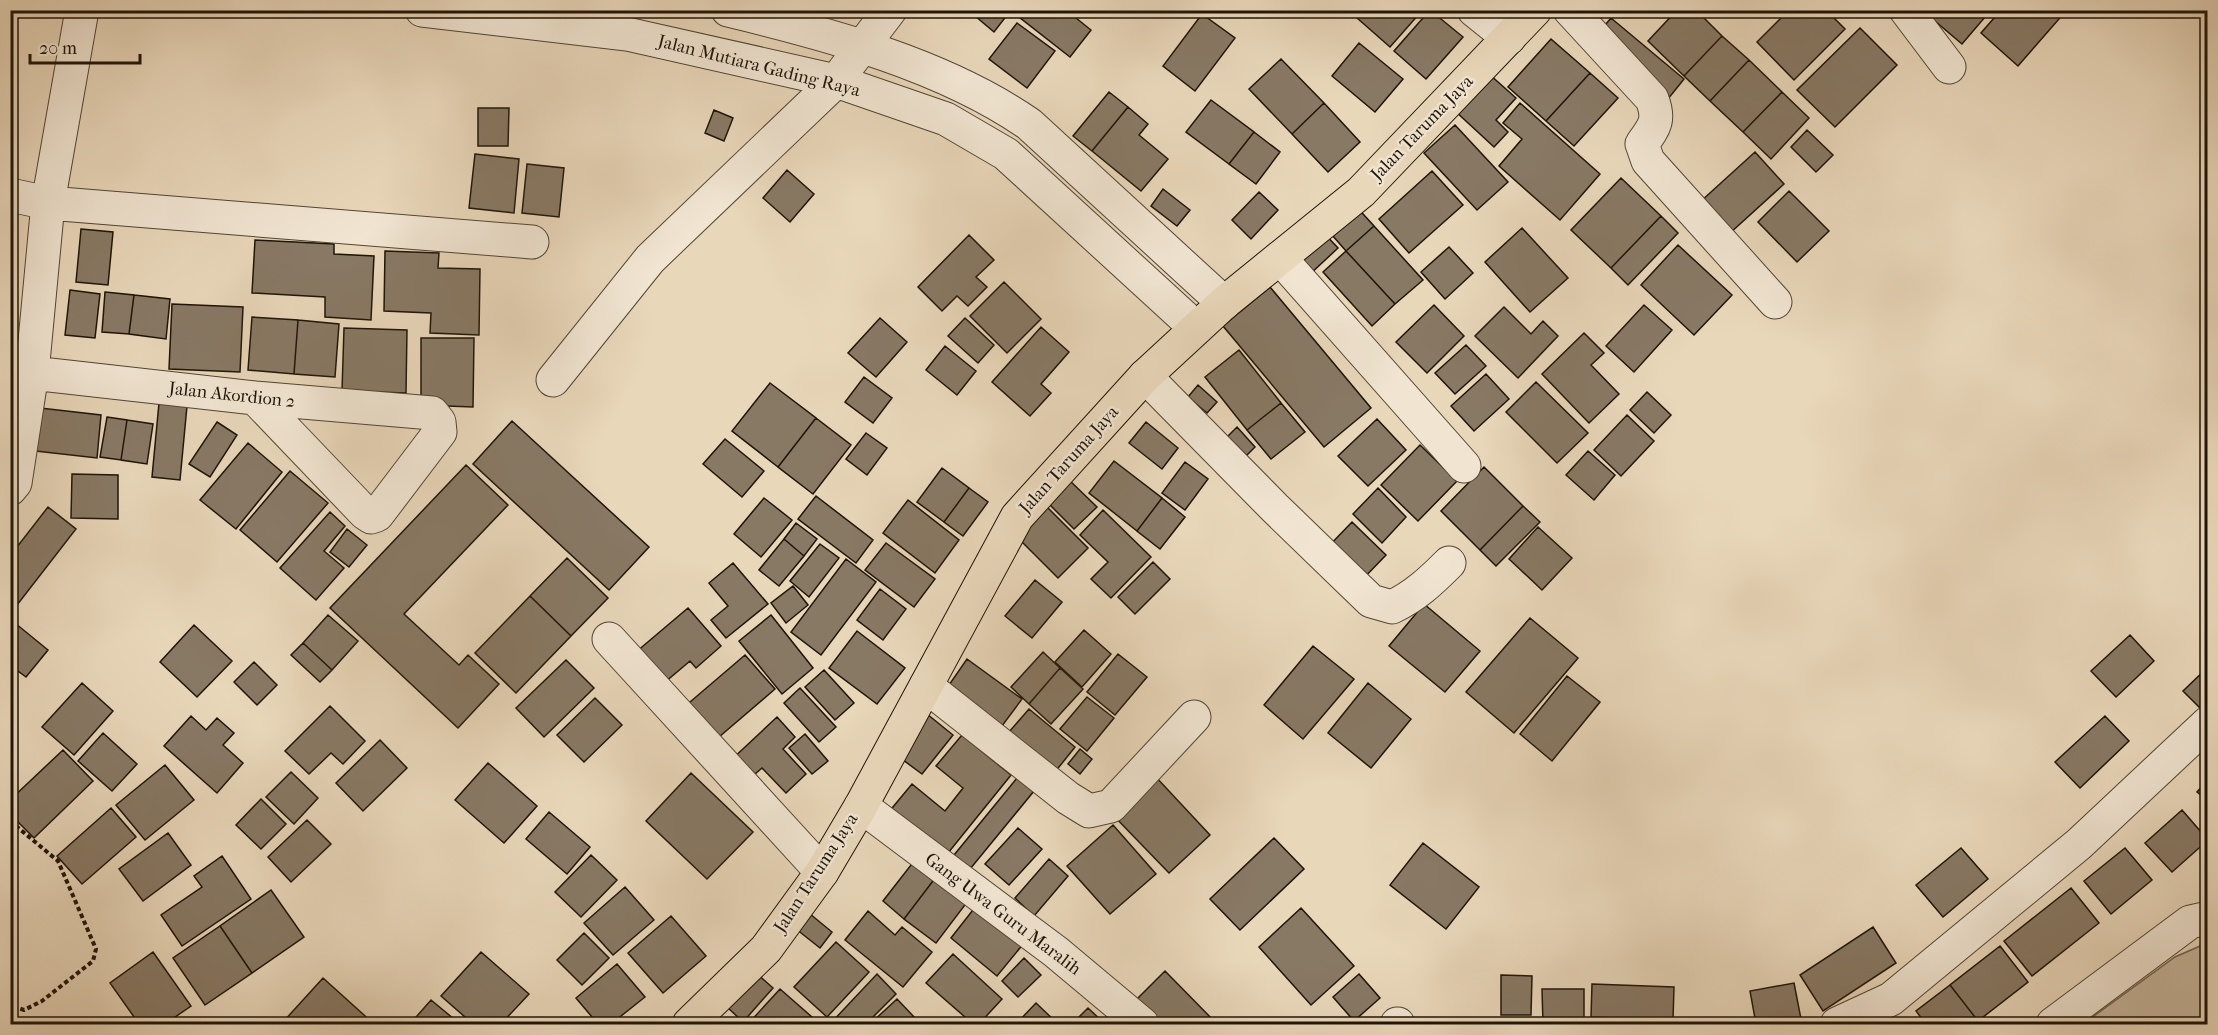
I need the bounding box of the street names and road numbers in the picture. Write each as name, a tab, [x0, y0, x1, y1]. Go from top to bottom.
street label: Jalan Mutiara Gading Raya	[654, 30, 863, 101]
street label: Jalan Taruma Jaya	[1365, 70, 1478, 187]
street label: Jalan Akordion 2	[166, 378, 296, 412]
street label: Jalan Taruma Jaya	[1014, 401, 1124, 520]
street label: Jalan Taruma Jaya	[768, 809, 863, 938]
street label: Gang Uwa Guru Maralih	[921, 848, 1085, 980]

